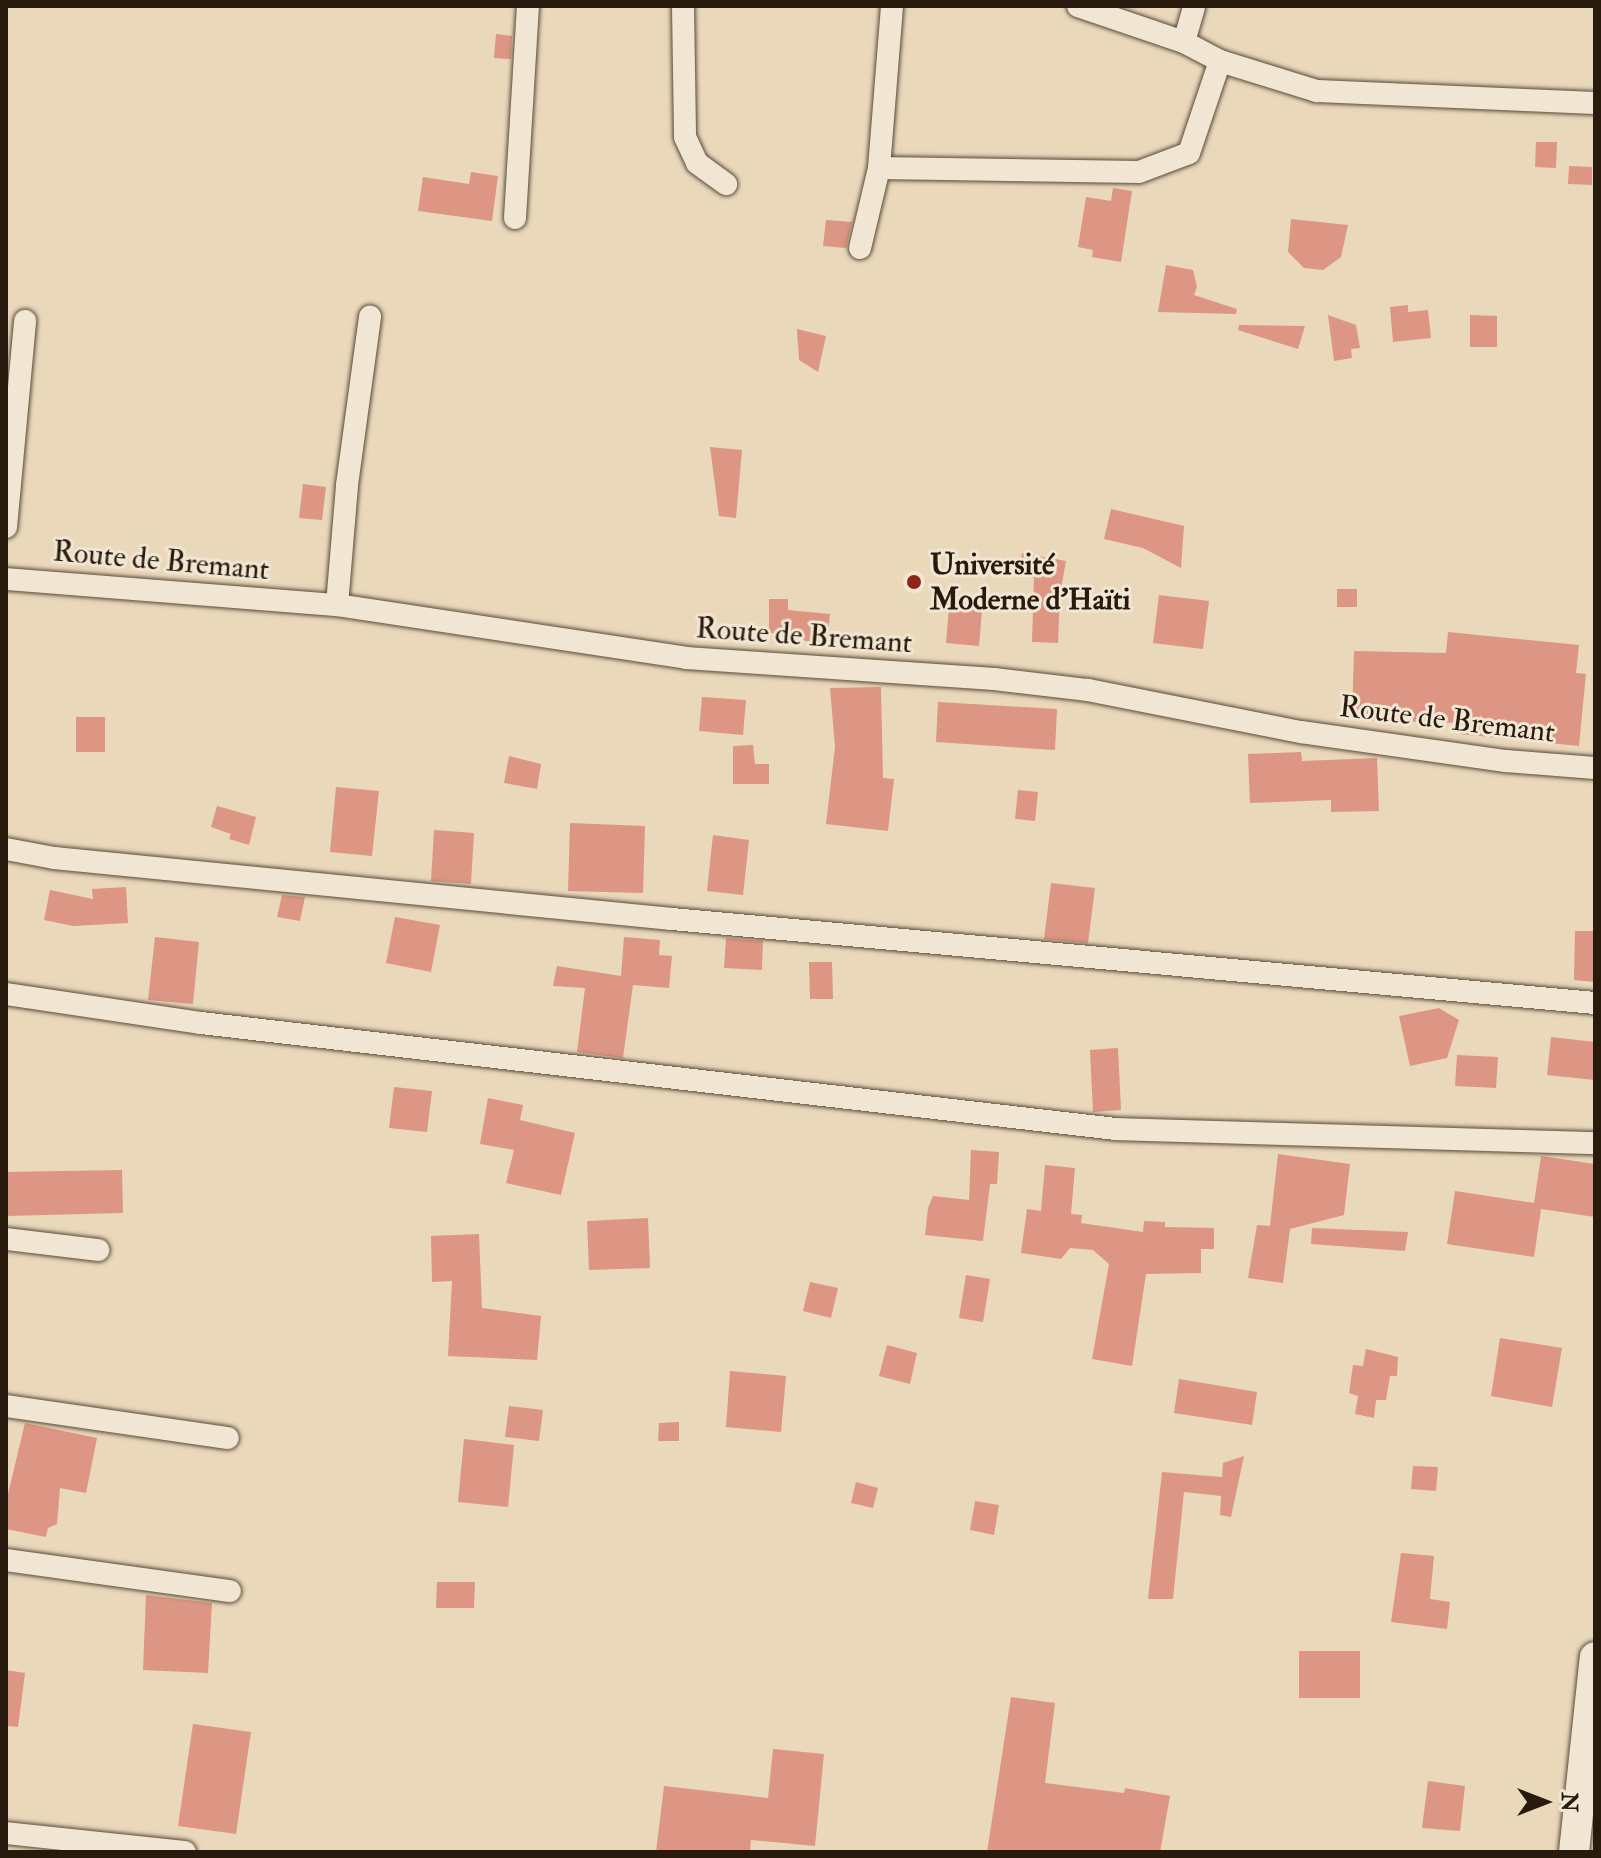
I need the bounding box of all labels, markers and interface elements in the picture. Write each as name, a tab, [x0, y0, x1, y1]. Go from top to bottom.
street label: Route de Bremant	[51, 534, 271, 588]
place label: Université Moderne d'Haïti	[930, 547, 1130, 618]
marker: Université Moderne d'Haïti	[905, 573, 923, 591]
street label: Route de Bremant	[695, 610, 913, 662]
street label: Route de Bremant	[1337, 689, 1557, 751]
north arrow	[1505, 1762, 1585, 1842]
text: N	[1555, 1792, 1583, 1812]

